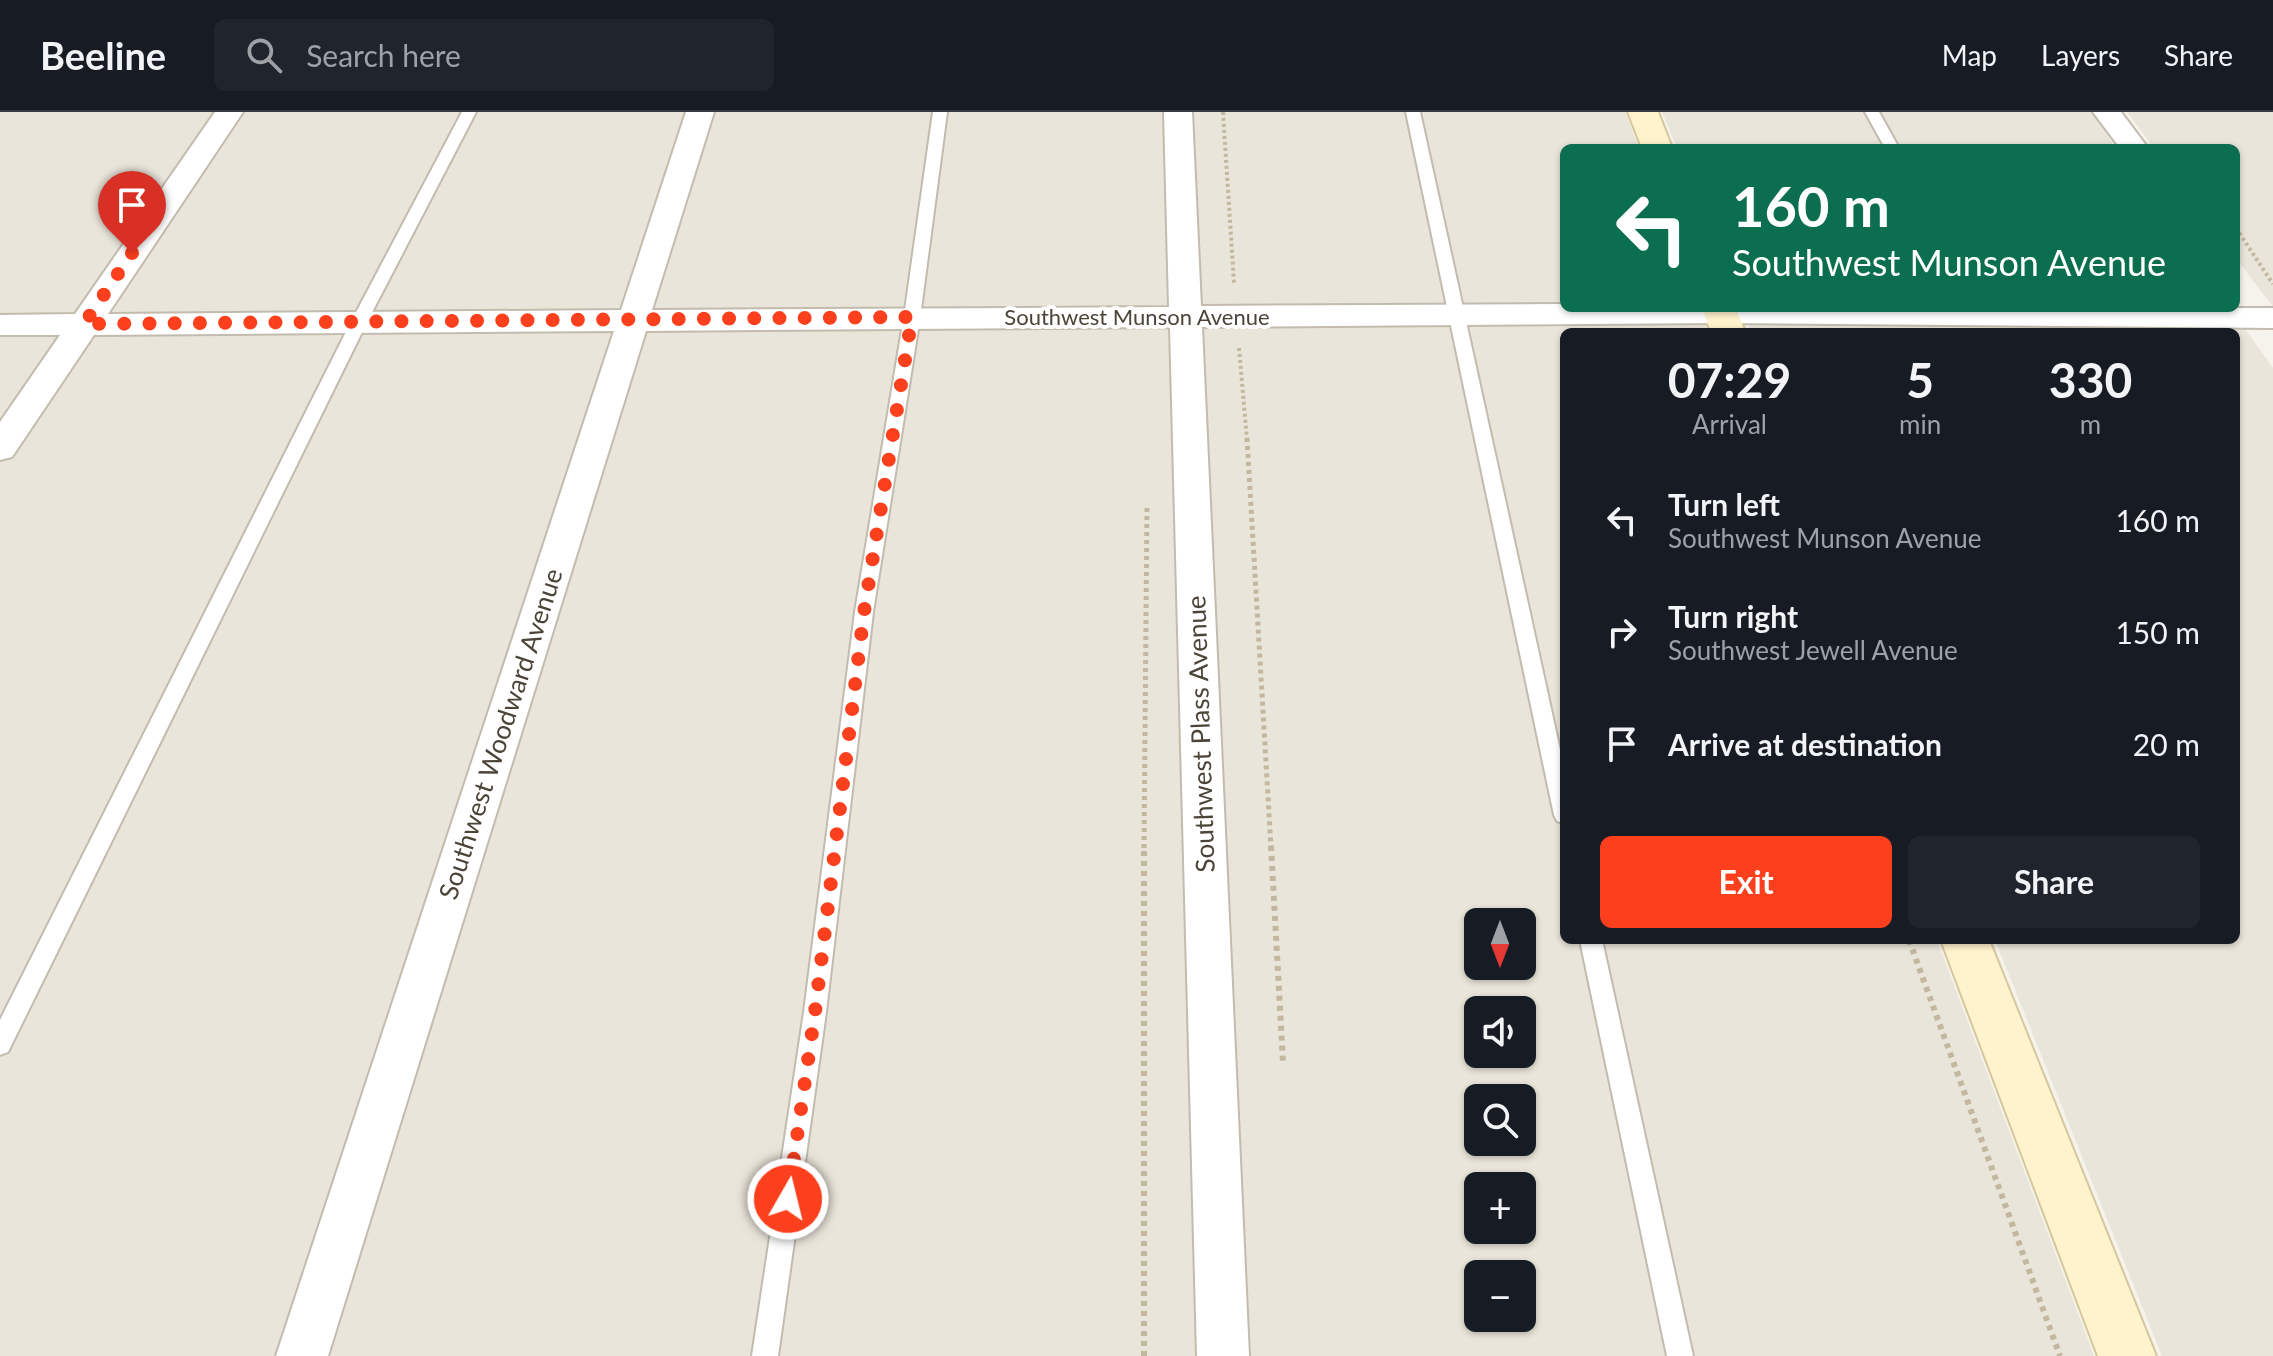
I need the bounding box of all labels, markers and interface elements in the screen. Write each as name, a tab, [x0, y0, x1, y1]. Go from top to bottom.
search box	[214, 19, 774, 91]
text: Beeline	[40, 32, 166, 78]
icon: search	[242, 33, 286, 77]
text: Search here	[306, 37, 461, 73]
text: Map	[1942, 38, 1997, 72]
text: Layers	[2041, 38, 2120, 72]
text: Share	[2164, 38, 2233, 72]
pin	[98, 171, 166, 253]
text: 160 m	[1732, 172, 1890, 239]
icon: left	[1600, 176, 1704, 280]
icon: arrive	[110, 183, 154, 227]
text: Southwest Munson Avenue	[1732, 240, 2166, 284]
street label: Southwest Munson Avenue	[1004, 303, 1270, 330]
text: 07:29	[1668, 351, 1791, 408]
text: 5	[1906, 351, 1934, 408]
text: 330	[2049, 351, 2132, 408]
text: Arrival	[1692, 408, 1767, 440]
text: min	[1899, 408, 1941, 440]
text: m	[2080, 408, 2101, 440]
text: Turn left	[1668, 486, 1780, 522]
icon: left	[1600, 498, 1644, 542]
text: 160 m	[2115, 502, 2200, 538]
text: Southwest Munson Avenue	[1668, 522, 1982, 554]
street label: Southwest Woodward Avenue	[431, 564, 569, 903]
street label: Southwest Plass Avenue	[1179, 595, 1221, 873]
text: Turn right	[1668, 598, 1798, 634]
icon: right	[1600, 610, 1644, 654]
text: 150 m	[2115, 614, 2200, 650]
text: Southwest Jewell Avenue	[1668, 634, 1958, 666]
icon: arrive	[1600, 722, 1644, 766]
text: Arrive at destination	[1668, 726, 1942, 762]
text: 20 m	[2133, 726, 2200, 762]
button: Exit	[1600, 836, 1892, 928]
button: Share	[1908, 836, 2200, 928]
north arrow	[1464, 908, 1536, 980]
map controls	[1464, 908, 1536, 1332]
button: sound	[1464, 996, 1536, 1068]
button: search	[1464, 1084, 1536, 1156]
position arrow	[746, 1157, 830, 1241]
button: +	[1464, 1172, 1536, 1244]
button: −	[1464, 1260, 1536, 1332]

